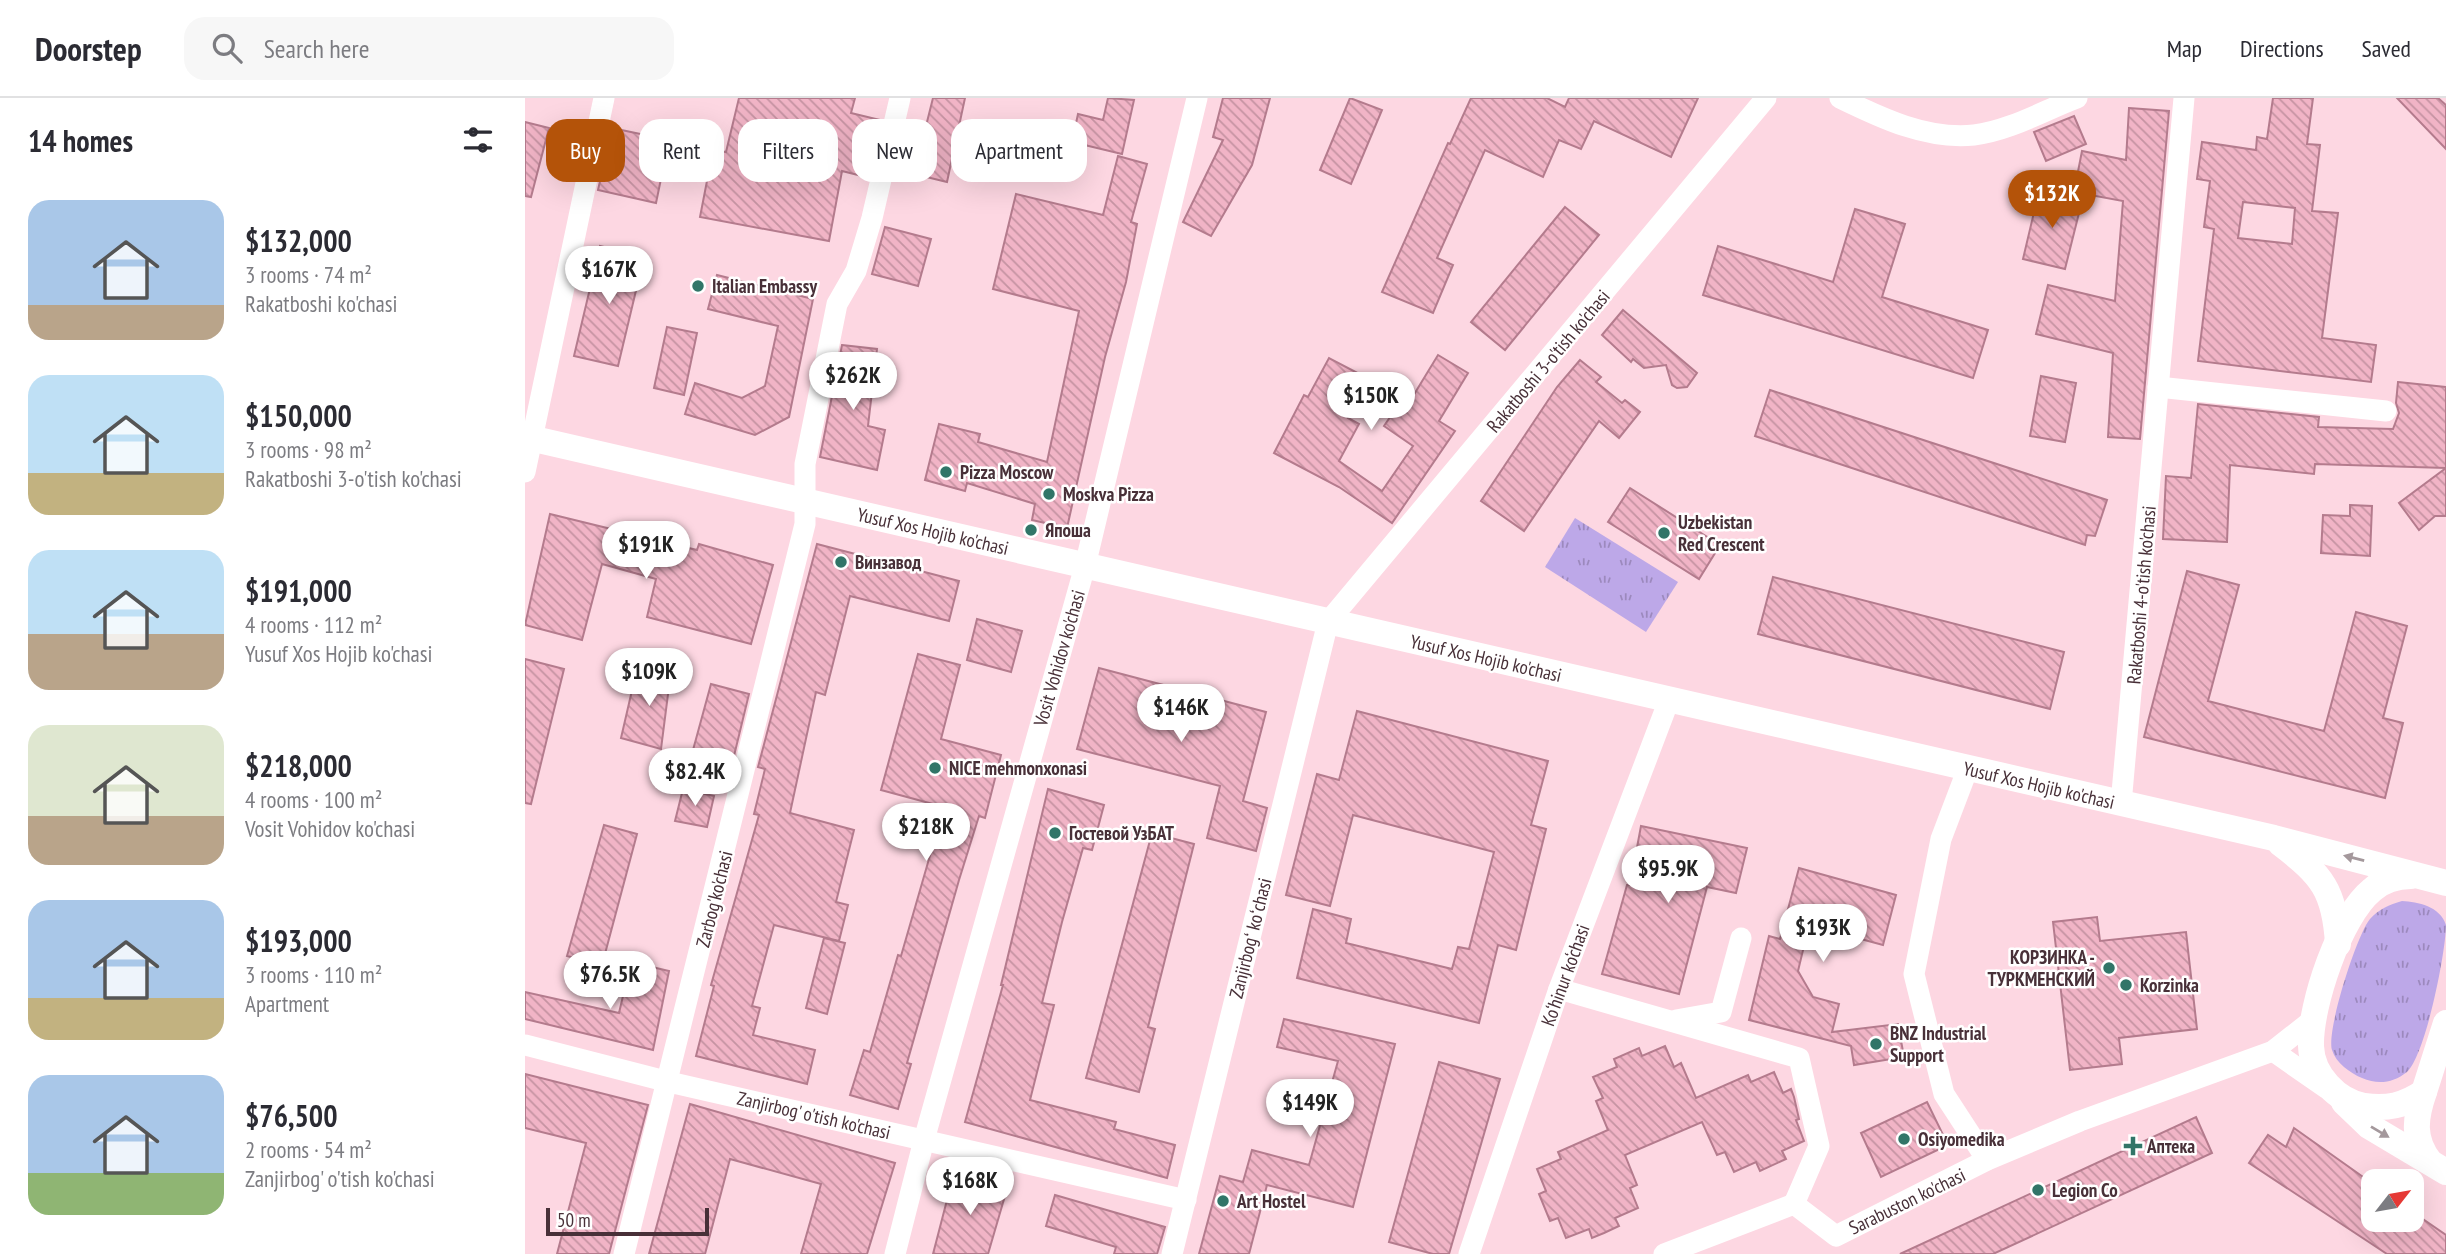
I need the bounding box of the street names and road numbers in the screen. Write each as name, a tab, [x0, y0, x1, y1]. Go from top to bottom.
street label: Rakatboshi 3-o'tish ko'chasi	[1481, 285, 1615, 437]
street label: Yusuf Xos Hojib ko'chasi	[855, 502, 1011, 560]
street label: Rakatboshi 4-o'tish ko'chasi	[2121, 505, 2161, 685]
street label: Vosit Vohidov ko'chasi	[1028, 587, 1090, 730]
street label: Yusuf Xos Hojib ko'chasi	[1408, 629, 1564, 687]
street label: Yusuf Xos Hojib ko'chasi	[1961, 756, 2117, 814]
street label: Zarbog'ko'chasi	[690, 848, 738, 950]
street label: Zanjirbogʻ koʻchasi	[1223, 875, 1277, 1001]
street label: Ko‘hinur ko‘chasi	[1535, 921, 1595, 1029]
street label: Zanjirbog' o'tish ko'chasi	[735, 1086, 893, 1144]
street label: Sarabuston ko'chasi	[1845, 1162, 1969, 1240]

